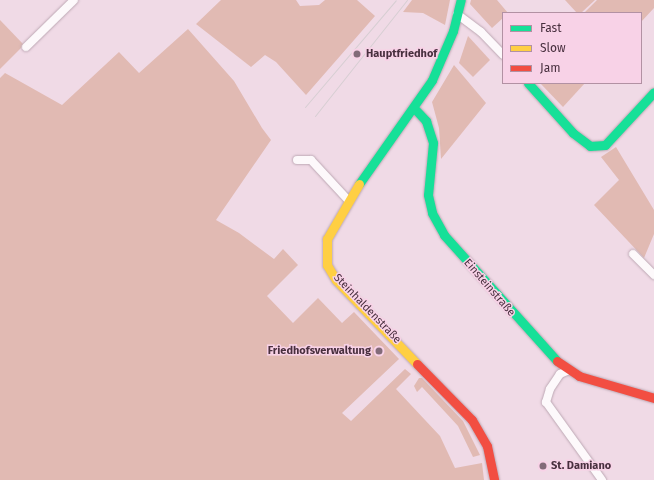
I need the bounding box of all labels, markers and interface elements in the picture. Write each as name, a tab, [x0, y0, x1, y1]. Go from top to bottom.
legend	[502, 12, 642, 84]
text: Fast	[540, 21, 562, 35]
text: Slow	[540, 41, 566, 55]
place label: Hauptfriedhof	[366, 47, 437, 61]
marker: Hauptfriedhof	[351, 48, 363, 60]
text: Jam	[540, 61, 560, 75]
street label: Einsteinstraße	[461, 257, 517, 319]
street label: Steinhaldenstraße	[331, 272, 403, 346]
place label: Friedhofsverwaltung	[268, 344, 371, 358]
marker: Friedhofsverwaltung	[374, 346, 384, 356]
place label: St. Damiano	[551, 459, 611, 473]
marker: St. Damiano	[538, 461, 548, 471]

